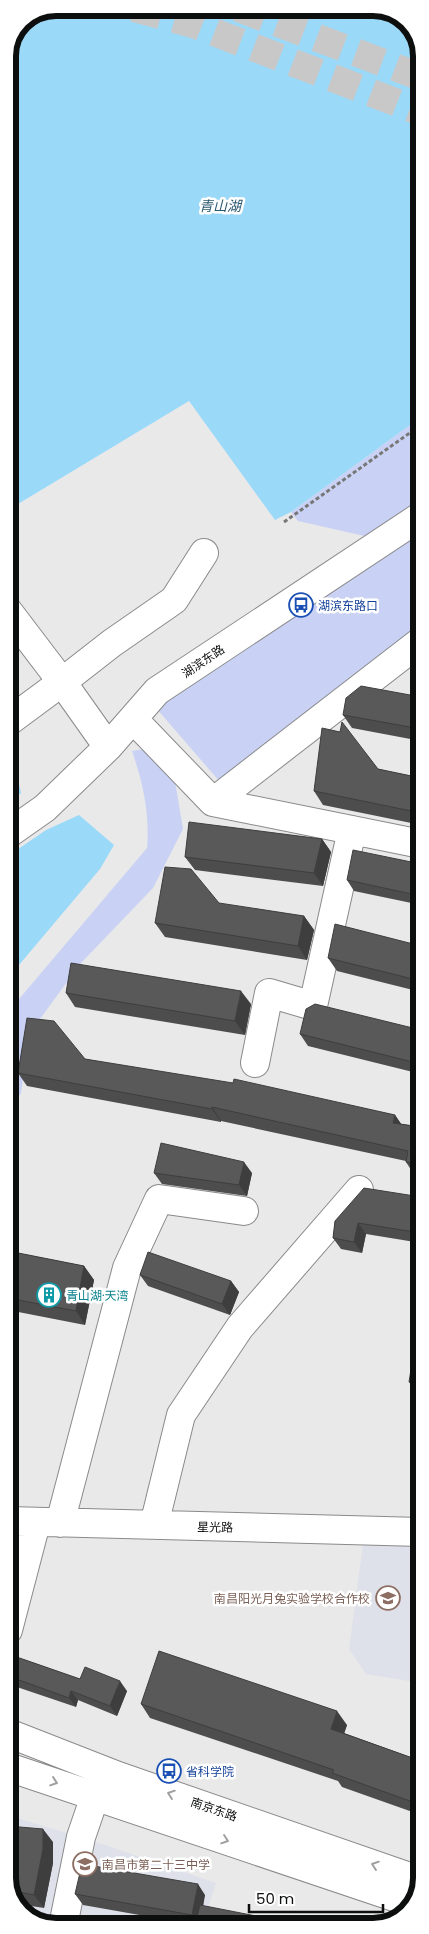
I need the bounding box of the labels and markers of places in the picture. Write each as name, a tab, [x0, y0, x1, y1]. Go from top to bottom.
bus stop icon: 湖滨东路口	[288, 592, 314, 618]
place label: 湖滨东路口	[318, 597, 378, 614]
building icon: 青山湖·天湾	[36, 1282, 62, 1308]
place label: 青山湖·天湾	[66, 1287, 129, 1304]
school or university icon: 南昌阳光月兔实验学校合作校	[375, 1585, 401, 1611]
place label: 南昌阳光月兔实验学校合作校	[214, 1590, 370, 1607]
bus stop icon: 省科学院	[156, 1758, 182, 1784]
place label: 省科学院	[186, 1763, 234, 1780]
school or university icon: 南昌市第二十三中学	[72, 1851, 98, 1877]
place label: 南昌市第二十三中学	[102, 1856, 210, 1873]

